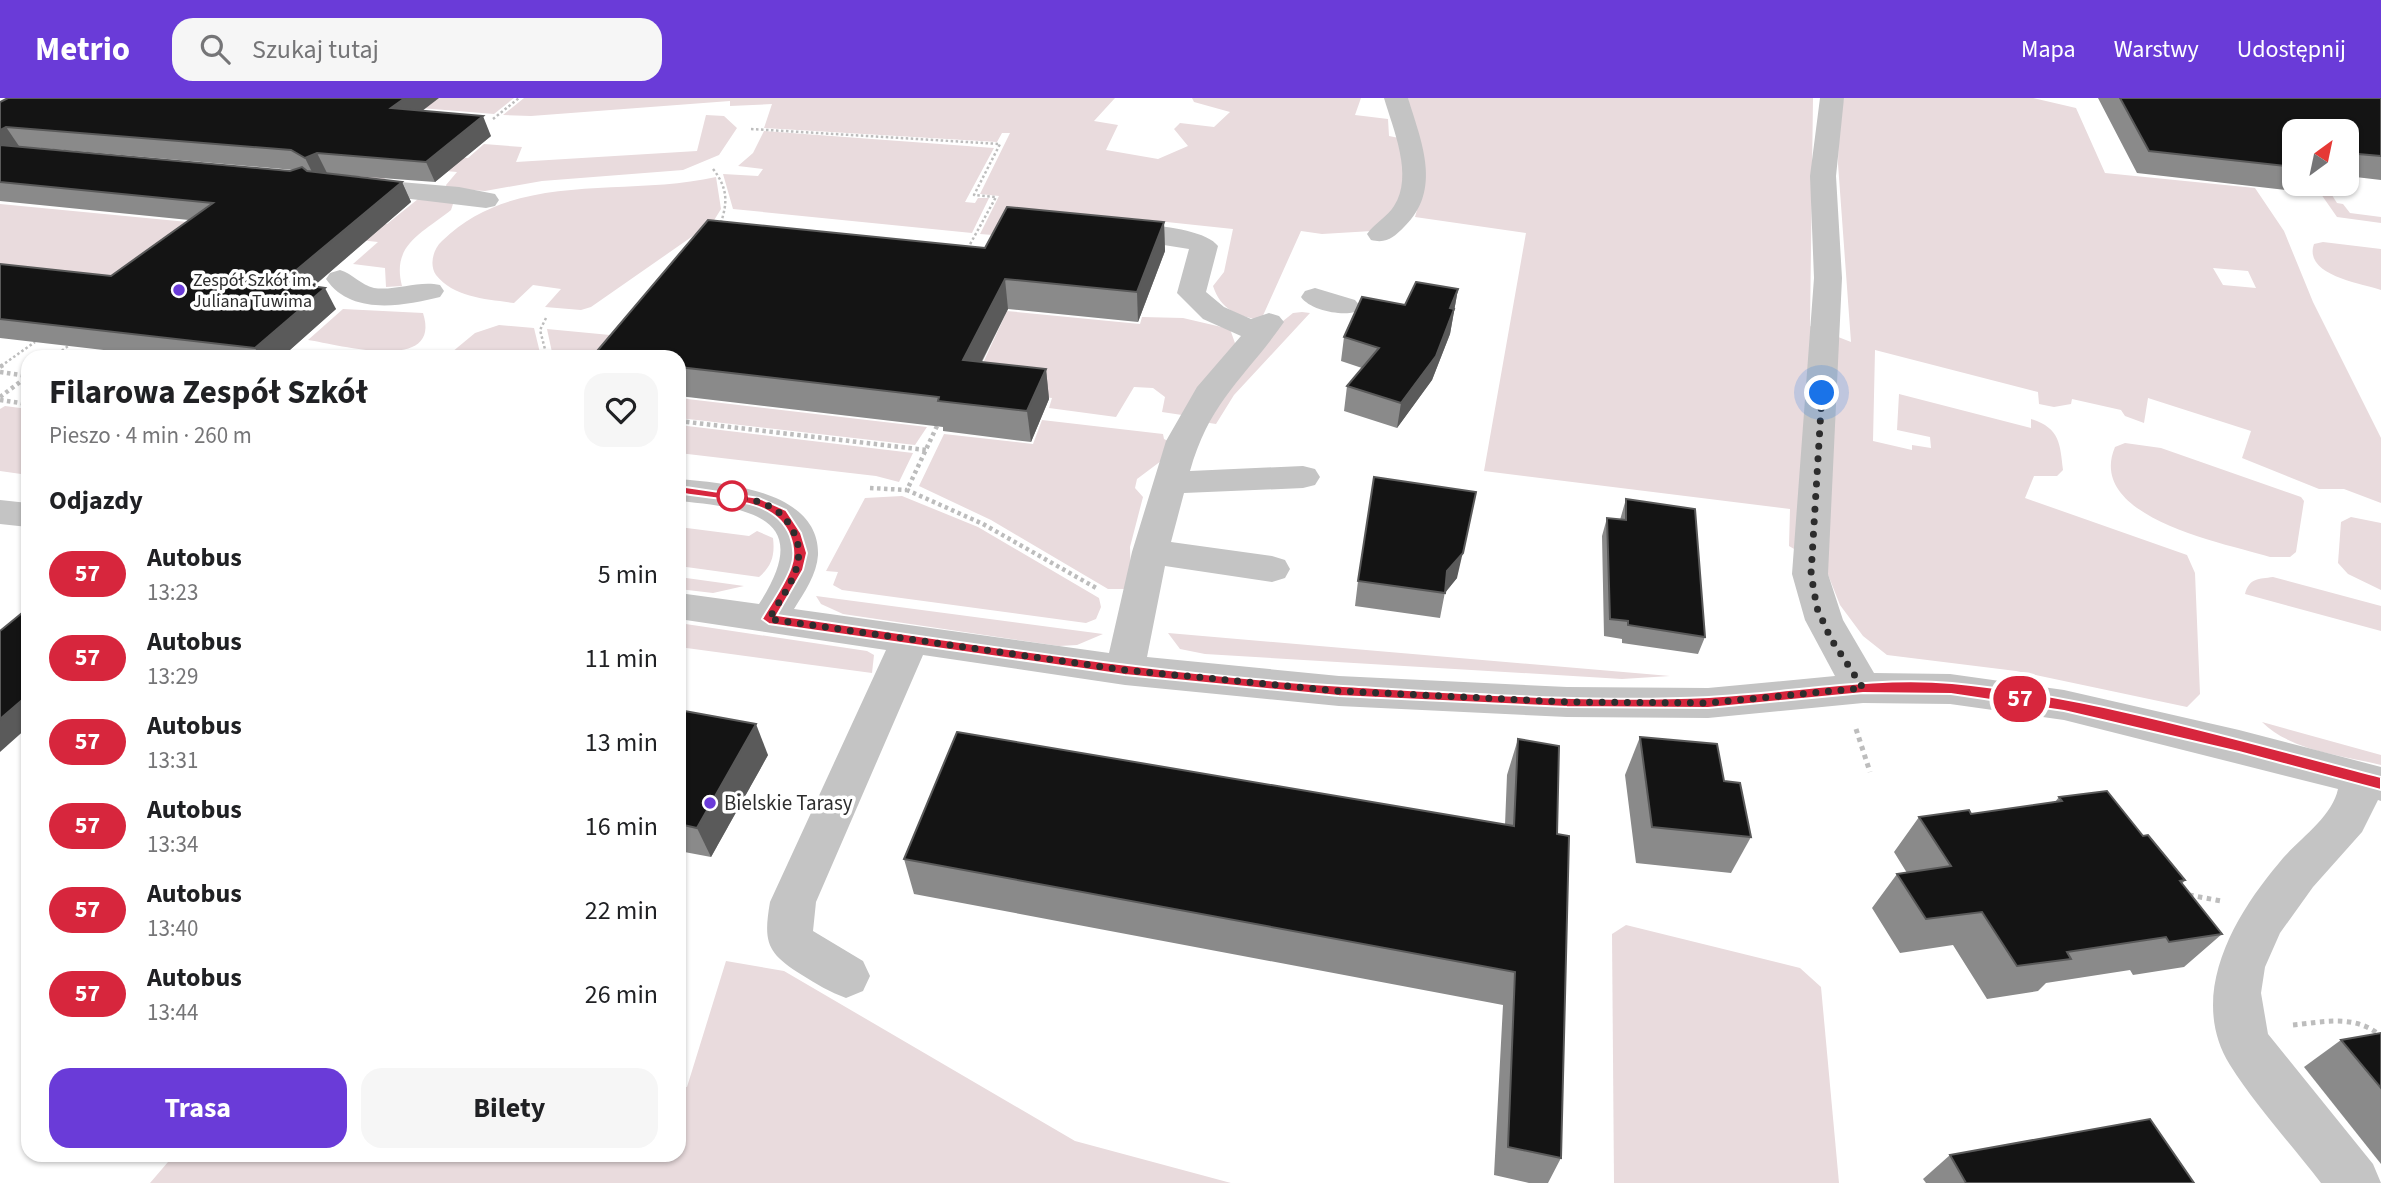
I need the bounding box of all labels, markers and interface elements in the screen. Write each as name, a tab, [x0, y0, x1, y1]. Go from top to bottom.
search box	[172, 18, 662, 81]
text: Metrio	[35, 26, 130, 73]
icon: search	[196, 30, 234, 68]
text: Szukaj tutaj	[252, 31, 379, 68]
text: Mapa	[2021, 32, 2076, 67]
text: Warstwy	[2114, 32, 2199, 67]
text: Udostępnij	[2237, 32, 2346, 67]
north arrow	[2282, 119, 2359, 196]
map controls	[2282, 119, 2359, 196]
place label: Zespół Szkół im. Juliana Tuwima	[193, 268, 316, 314]
marker: Zespół Szkół im. Juliana Tuwima	[171, 282, 187, 298]
text: Filarowa Zespół Szkół	[49, 369, 368, 416]
button: heart	[584, 373, 658, 447]
your location	[1804, 375, 1839, 410]
text: Pieszo · 4 min · 260 m	[49, 419, 252, 452]
unlabelled marker	[717, 481, 747, 511]
text: Odjazdy	[49, 482, 143, 519]
text: Autobus	[147, 539, 242, 576]
text: 57	[75, 556, 100, 591]
text: 5 min	[598, 556, 658, 593]
text: 13:23	[147, 576, 198, 609]
text: Autobus	[147, 623, 242, 660]
text: 57	[75, 640, 100, 675]
text: 11 min	[585, 640, 658, 677]
text: 13:29	[147, 660, 198, 693]
line badge: 57	[1988, 676, 2052, 722]
text: 57	[2007, 681, 2033, 716]
text: Autobus	[147, 707, 242, 744]
text: 57	[75, 724, 100, 759]
text: 13 min	[585, 724, 658, 761]
text: 13:31	[147, 744, 198, 777]
place label: Bielskie Tarasy	[724, 788, 853, 818]
text: Autobus	[147, 791, 242, 828]
marker: Bielskie Tarasy	[702, 795, 718, 811]
text: 57	[75, 808, 100, 843]
text: 16 min	[585, 808, 658, 845]
text: 13:34	[147, 828, 198, 861]
text: Autobus	[147, 875, 242, 912]
text: 57	[75, 892, 100, 927]
text: 22 min	[585, 892, 658, 929]
text: 13:40	[147, 912, 198, 945]
text: Autobus	[147, 959, 242, 996]
text: 57	[75, 976, 100, 1011]
text: 26 min	[585, 976, 658, 1013]
text: 13:44	[147, 996, 198, 1029]
button: Trasa	[49, 1068, 347, 1148]
button: Bilety	[361, 1068, 658, 1148]

